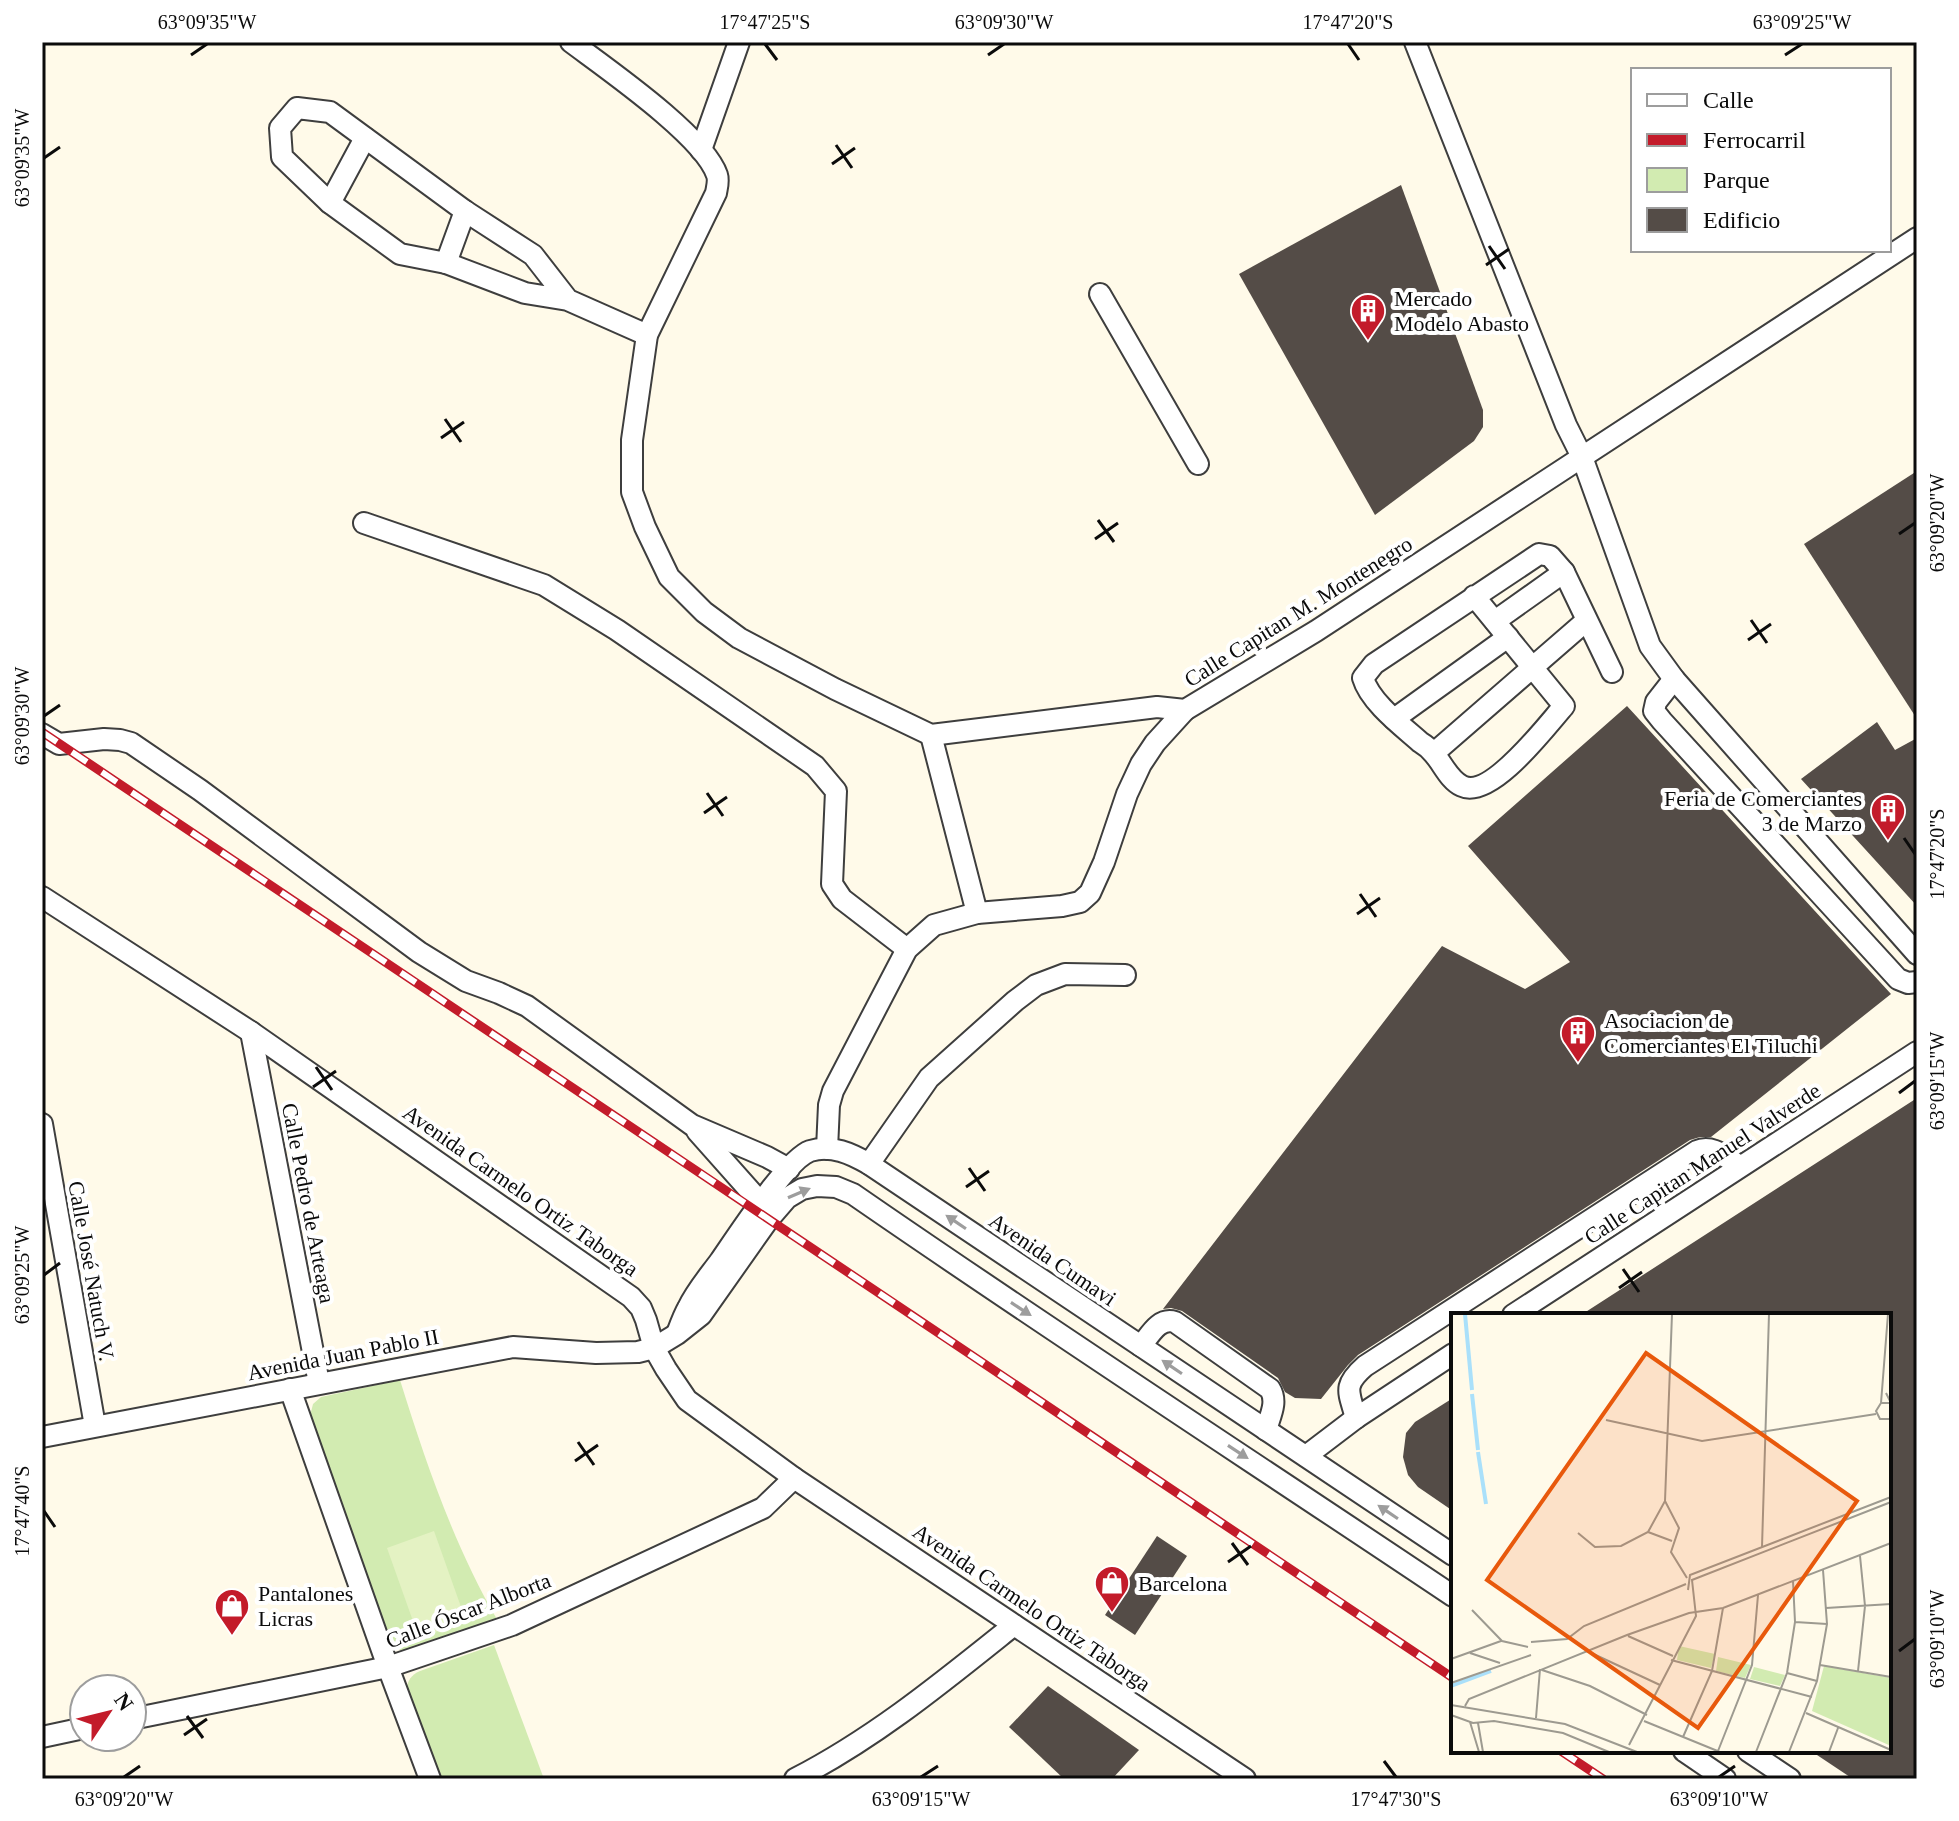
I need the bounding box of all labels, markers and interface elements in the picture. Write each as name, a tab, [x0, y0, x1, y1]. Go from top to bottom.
text: 63°09'35"W	[158, 11, 256, 33]
text: 17°47'25"S	[720, 11, 810, 33]
text: 63°09'30"W	[955, 11, 1053, 33]
text: 17°47'20"S	[1303, 11, 1393, 33]
text: 63°09'25"W	[1753, 11, 1851, 33]
legend	[1631, 68, 1891, 252]
text: Calle	[1703, 87, 1754, 113]
text: 63°09'35"W	[11, 109, 33, 207]
text: Ferrocarril	[1703, 127, 1806, 153]
text: Parque	[1703, 167, 1770, 193]
text: Edificio	[1703, 207, 1780, 233]
place label: Mercado Modelo Abasto	[1394, 286, 1529, 336]
building icon: Mercado Modelo Abasto	[1349, 292, 1387, 342]
text: 63°09'20"W	[1926, 474, 1948, 572]
street label: Calle Capitan M. Montenegro	[1180, 531, 1417, 692]
text: 63°09'30"W	[11, 667, 33, 765]
place label: Feria de Comerciantes 3 de Marzo	[1664, 786, 1862, 836]
building icon: Feria de Comerciantes 3 de Marzo	[1869, 792, 1907, 842]
text: 17°47'20"S	[1926, 809, 1948, 899]
place label: Asociacion de Comerciantes El Tiluchi	[1604, 1008, 1818, 1058]
building icon: Asociacion de Comerciantes El Tiluchi	[1559, 1014, 1597, 1064]
text: 63°09'15"W	[1926, 1032, 1948, 1130]
street label: Calle Capitan Manuel Valverde	[1580, 1078, 1825, 1249]
street label: Avenida Carmelo Ortiz Taborga	[398, 1099, 643, 1281]
street label: Calle Pedro de Arteaga	[277, 1101, 340, 1306]
street label: Calle José Natuch V.	[63, 1179, 120, 1363]
one-way arrow	[787, 1186, 811, 1199]
street label: Avenida Cumavi	[984, 1208, 1121, 1311]
one-way arrow	[945, 1216, 967, 1230]
text: 63°09'25"W	[11, 1226, 33, 1324]
one-way arrow	[1010, 1302, 1031, 1317]
inset map	[1451, 1313, 1891, 1753]
street label: Avenida Juan Pablo II	[245, 1324, 441, 1385]
one-way arrow	[1162, 1360, 1183, 1375]
one-way arrow	[1227, 1444, 1249, 1458]
text: 17°47'40"S	[11, 1466, 33, 1556]
one-way arrow	[1378, 1504, 1399, 1519]
street label: Avenida Carmelo Ortiz Taborga	[908, 1518, 1156, 1697]
shop icon: Barcelona	[1093, 1564, 1131, 1614]
street label: Calle Óscar Alborta	[382, 1567, 554, 1653]
place label: Barcelona	[1138, 1571, 1227, 1596]
place label: Pantalones Licras	[258, 1581, 353, 1631]
shop icon: Pantalones Licras	[213, 1587, 251, 1637]
text: 63°09'10"W	[1926, 1590, 1948, 1688]
north arrow	[68, 1673, 148, 1753]
text: N	[109, 1688, 139, 1716]
text: 63°09'20"W	[75, 1788, 173, 1810]
text: 63°09'15"W	[872, 1788, 970, 1810]
text: 17°47'30"S	[1351, 1788, 1441, 1810]
text: 63°09'10"W	[1670, 1788, 1768, 1810]

